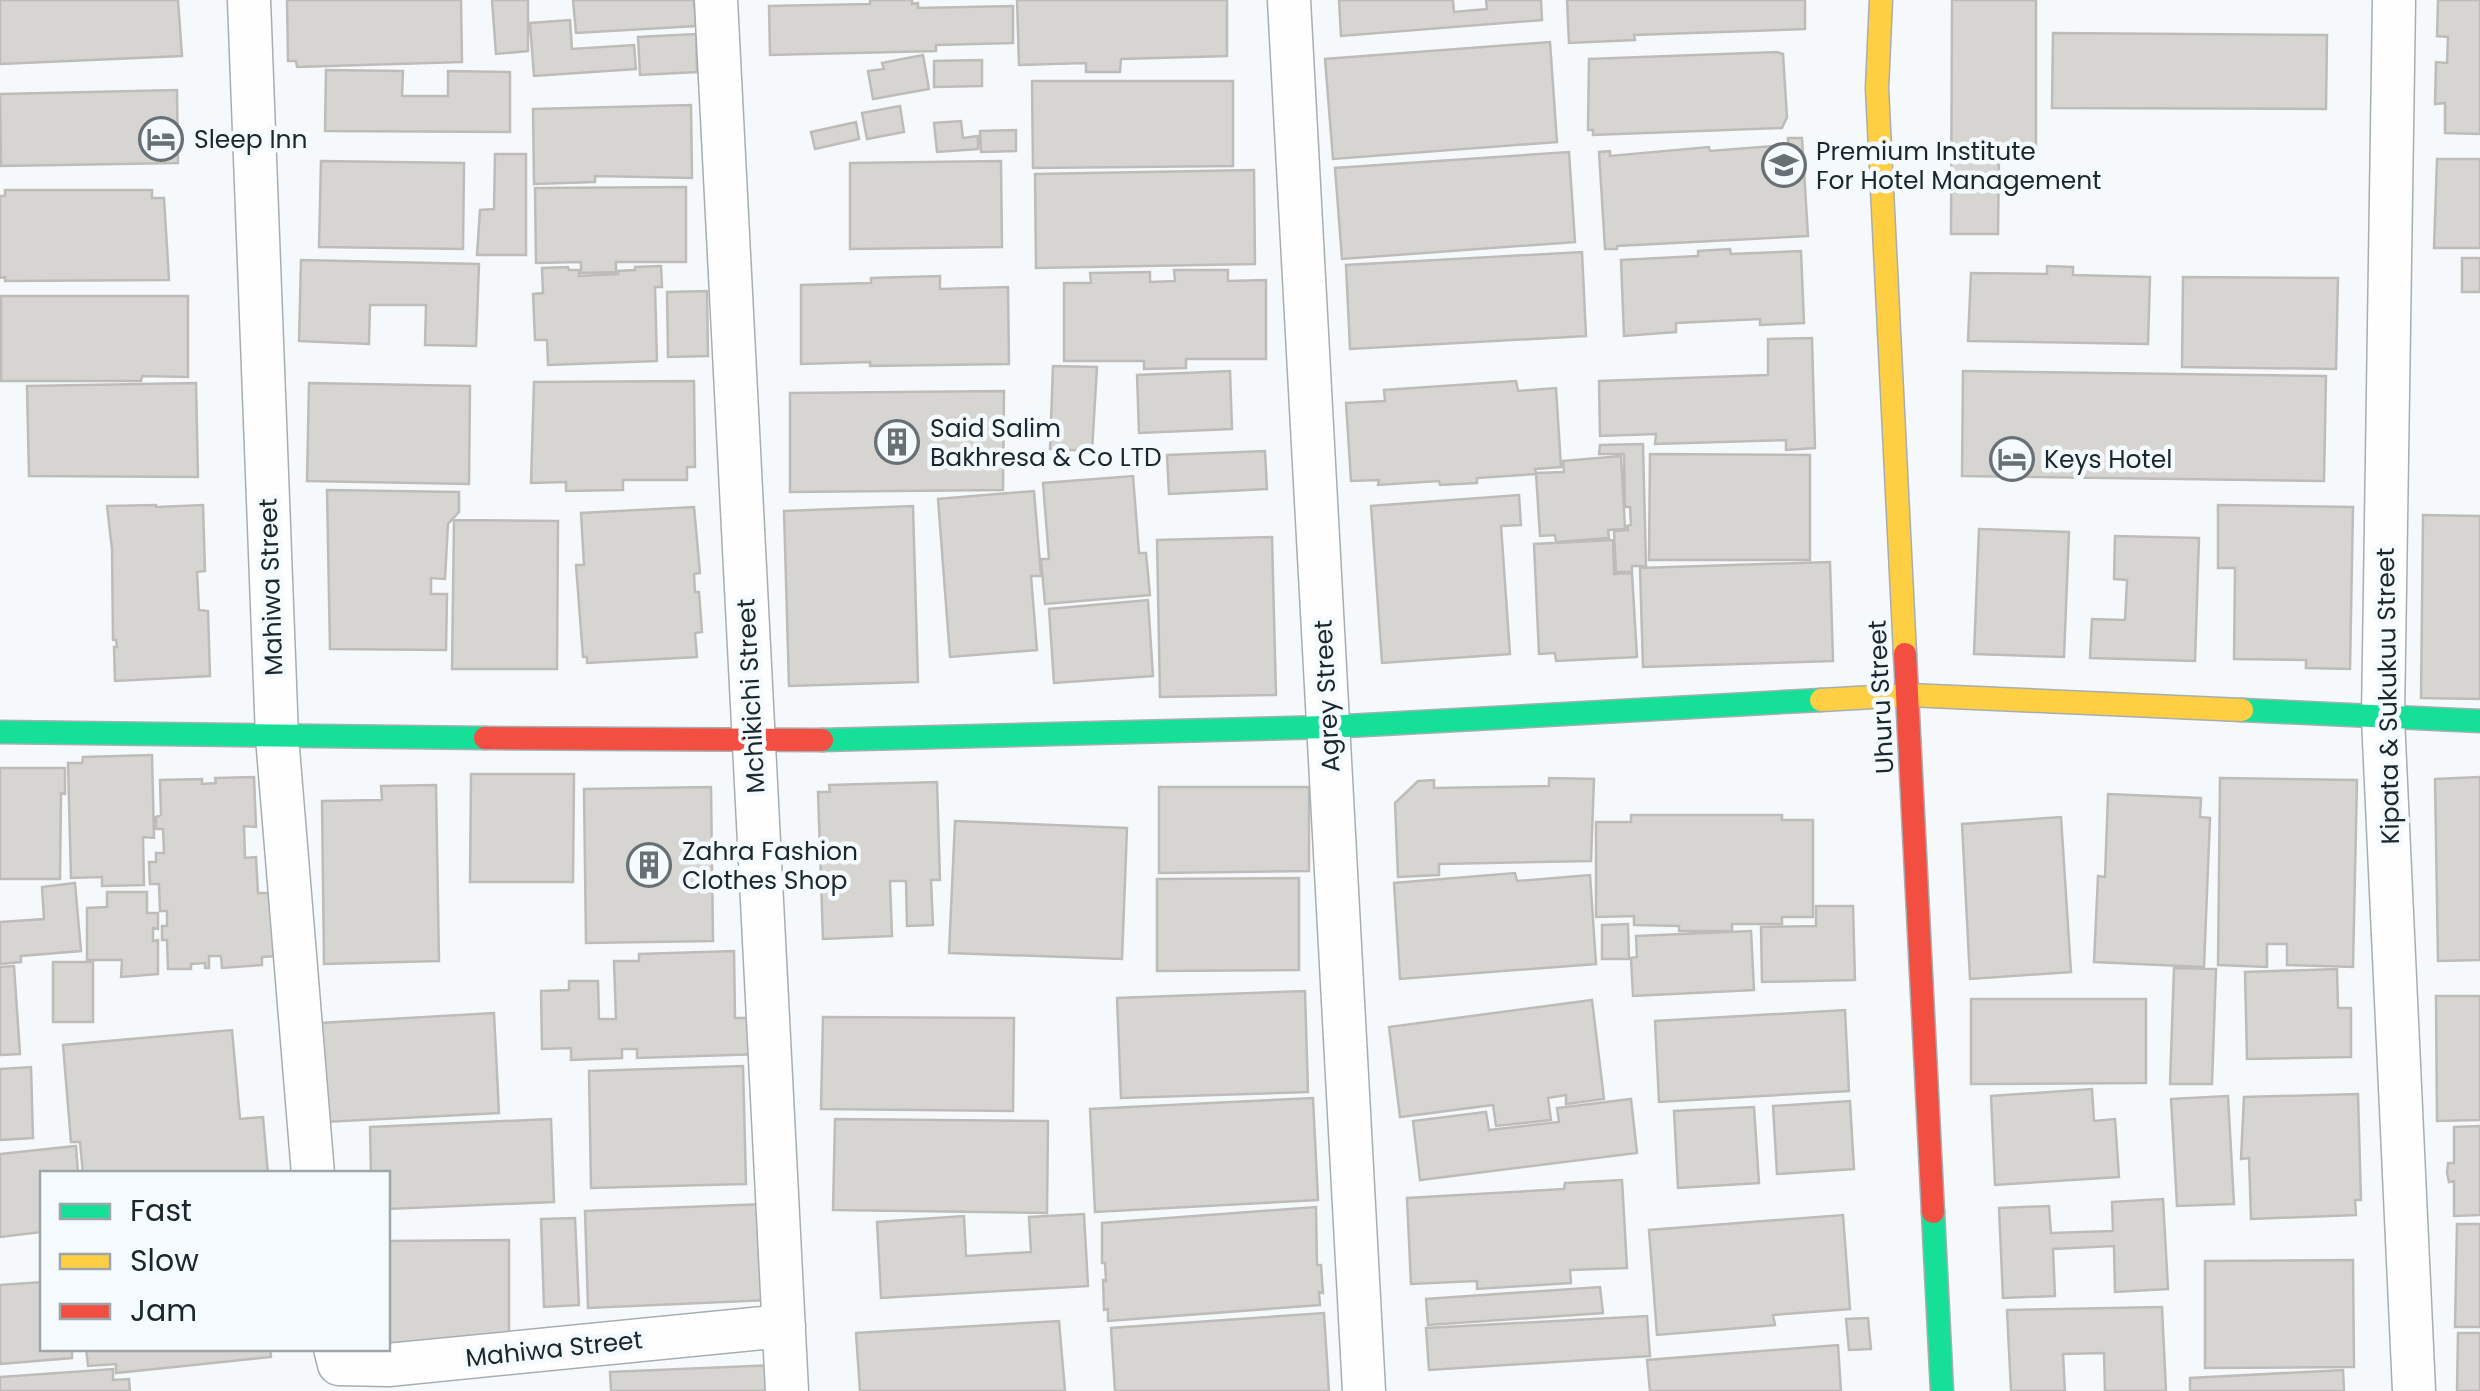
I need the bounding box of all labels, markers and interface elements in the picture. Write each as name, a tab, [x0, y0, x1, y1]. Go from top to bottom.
hotel icon: Sleep Inn	[138, 116, 184, 162]
place label: Sleep Inn	[194, 122, 308, 157]
place label: Premium Institute For Hotel Management	[1816, 134, 2101, 198]
school or university icon: Premium Institute For Hotel Management	[1761, 142, 1807, 188]
place label: Said Salim Bakhresa & Co LTD	[930, 411, 1162, 475]
building icon: Said Salim Bakhresa & Co LTD	[874, 419, 920, 465]
hotel icon: Keys Hotel	[1989, 436, 2035, 482]
place label: Keys Hotel	[2044, 442, 2172, 477]
street label: Mahiwa Street	[250, 498, 292, 676]
street label: Kipata & Sukukuu Street	[2368, 547, 2408, 845]
street label: Mchikichi Street	[728, 598, 774, 794]
street label: Agrey Street	[1306, 619, 1348, 773]
street label: Uhuru Street	[1859, 619, 1903, 775]
place label: Zahra Fashion Clothes Shop	[682, 834, 858, 898]
building icon: Zahra Fashion Clothes Shop	[626, 842, 672, 888]
legend	[40, 1171, 390, 1351]
text: Fast	[130, 1189, 192, 1232]
text: Slow	[130, 1239, 199, 1282]
text: Jam	[130, 1289, 197, 1332]
street label: Mahiwa Street	[464, 1322, 644, 1376]

